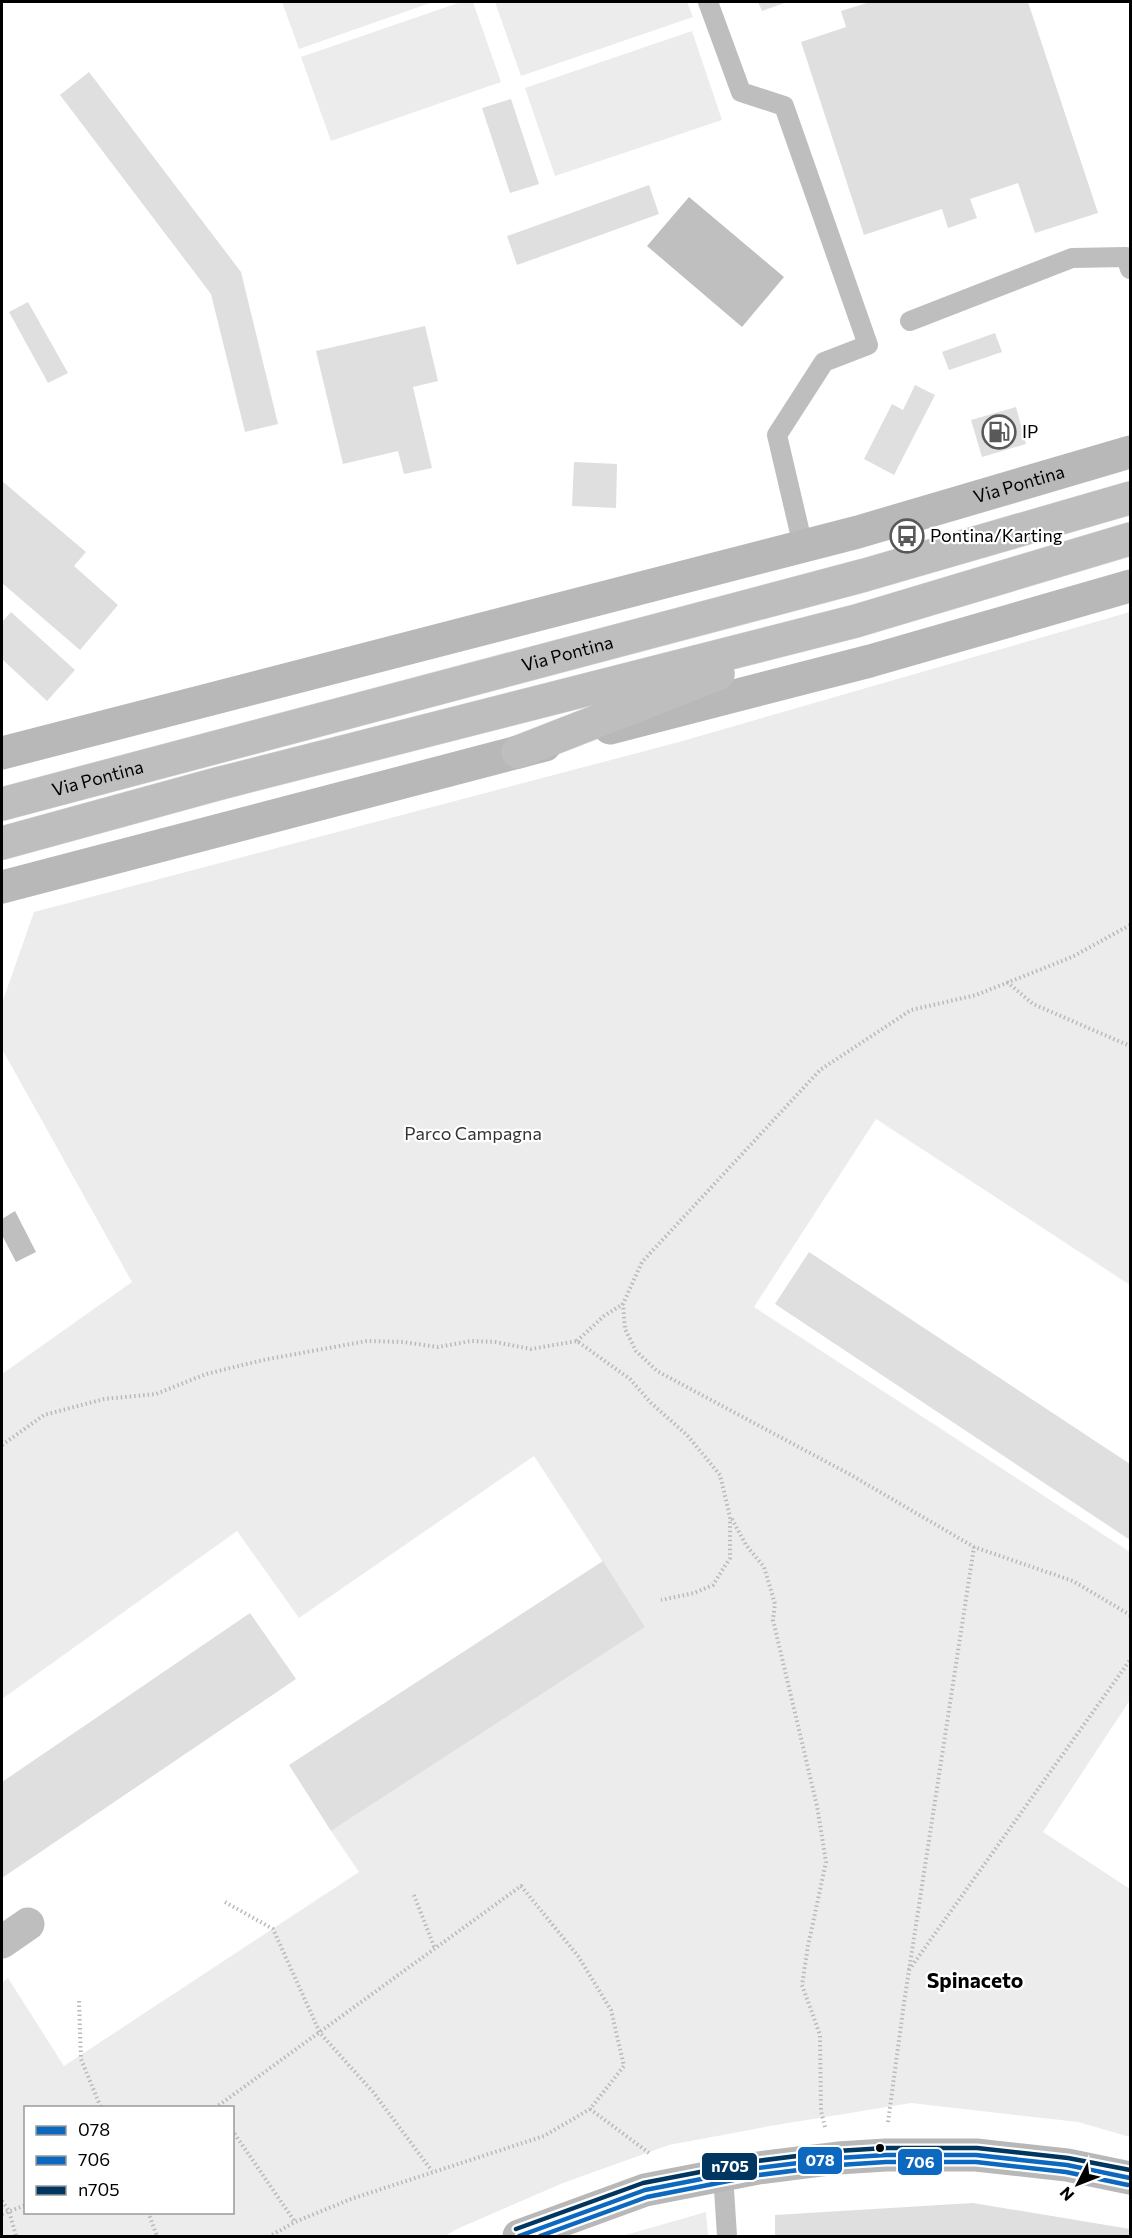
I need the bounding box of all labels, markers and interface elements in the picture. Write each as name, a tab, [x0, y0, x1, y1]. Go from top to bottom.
fuel station icon: IP	[981, 414, 1017, 450]
place label: IP	[1022, 420, 1038, 442]
street label: Via Pontina	[971, 460, 1067, 507]
bus stop icon: Pontina/Karting	[889, 518, 925, 554]
place label: Pontina/Karting	[930, 524, 1063, 546]
street label: Via Pontina	[519, 630, 615, 676]
street label: Via Pontina	[49, 755, 146, 800]
park label: Parco Campagna	[404, 1122, 542, 1144]
district label: Spinaceto	[927, 1967, 1023, 1992]
legend	[24, 2106, 234, 2214]
text: 078	[78, 2118, 110, 2140]
unlabelled marker	[874, 2142, 886, 2154]
line badge: 078	[797, 2146, 843, 2175]
text: 706	[78, 2148, 110, 2170]
line badge: 706	[897, 2148, 943, 2176]
text: 078	[805, 2150, 835, 2169]
line badge: n705	[701, 2152, 758, 2181]
text: 706	[905, 2152, 935, 2171]
north arrow	[1048, 2154, 1108, 2214]
text: n705	[711, 2156, 749, 2175]
text: n705	[78, 2178, 120, 2200]
text: N	[1055, 2184, 1078, 2205]

